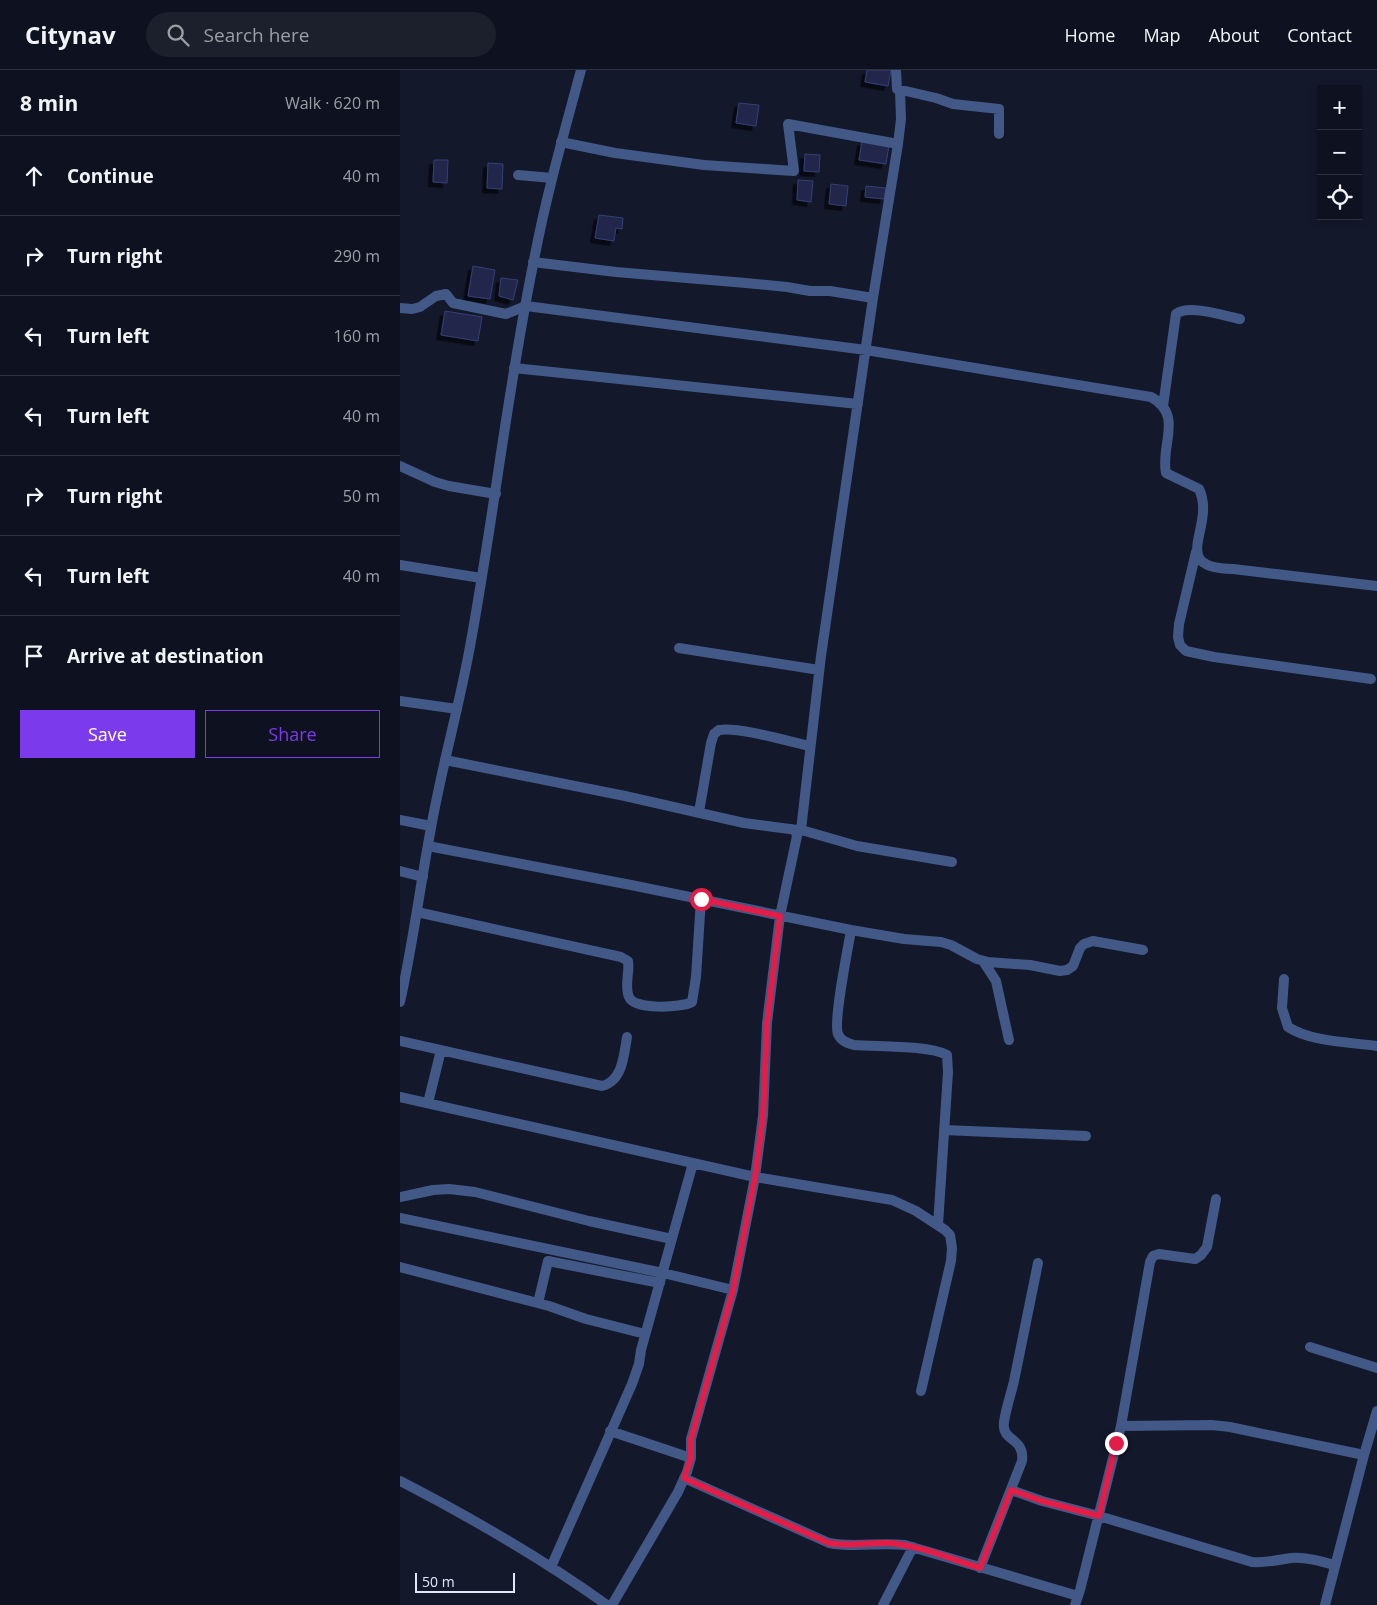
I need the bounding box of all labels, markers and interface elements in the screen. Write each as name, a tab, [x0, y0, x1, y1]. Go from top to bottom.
search box	[146, 12, 496, 57]
text: Citynav	[25, 18, 116, 51]
icon: search	[164, 21, 192, 49]
text: Search here	[204, 22, 309, 48]
text: Home	[1065, 23, 1115, 47]
text: Map	[1143, 23, 1181, 47]
text: About	[1209, 23, 1259, 47]
text: Contact	[1287, 23, 1352, 47]
map controls	[1317, 85, 1362, 220]
button: +	[1317, 85, 1362, 130]
text: 8 min	[20, 89, 78, 117]
text: Walk · 620 m	[285, 92, 380, 114]
button: −	[1317, 130, 1362, 175]
icon: ahead	[20, 162, 48, 190]
text: Continue	[67, 163, 154, 189]
text: 40 m	[343, 165, 380, 187]
button: locate	[1317, 175, 1362, 220]
icon: right	[20, 242, 48, 270]
text: Turn right	[67, 243, 162, 269]
text: 290 m	[334, 245, 380, 267]
icon: left	[20, 322, 48, 350]
text: Turn left	[67, 323, 149, 349]
text: 160 m	[334, 325, 380, 347]
icon: left	[20, 402, 48, 430]
text: Turn left	[67, 403, 149, 429]
text: 40 m	[343, 405, 380, 427]
icon: right	[20, 482, 48, 510]
text: Turn right	[67, 483, 162, 509]
text: 50 m	[343, 485, 380, 507]
icon: left	[20, 562, 48, 590]
text: Turn left	[67, 563, 149, 589]
text: 40 m	[343, 565, 380, 587]
icon: arrive	[20, 642, 48, 670]
text: Arrive at destination	[67, 643, 264, 669]
button: Save	[20, 710, 195, 758]
button: Share	[205, 710, 380, 758]
route start	[690, 888, 713, 911]
route end	[1105, 1432, 1128, 1455]
scale bar	[415, 1570, 515, 1593]
text: 50 m	[422, 1572, 455, 1591]

